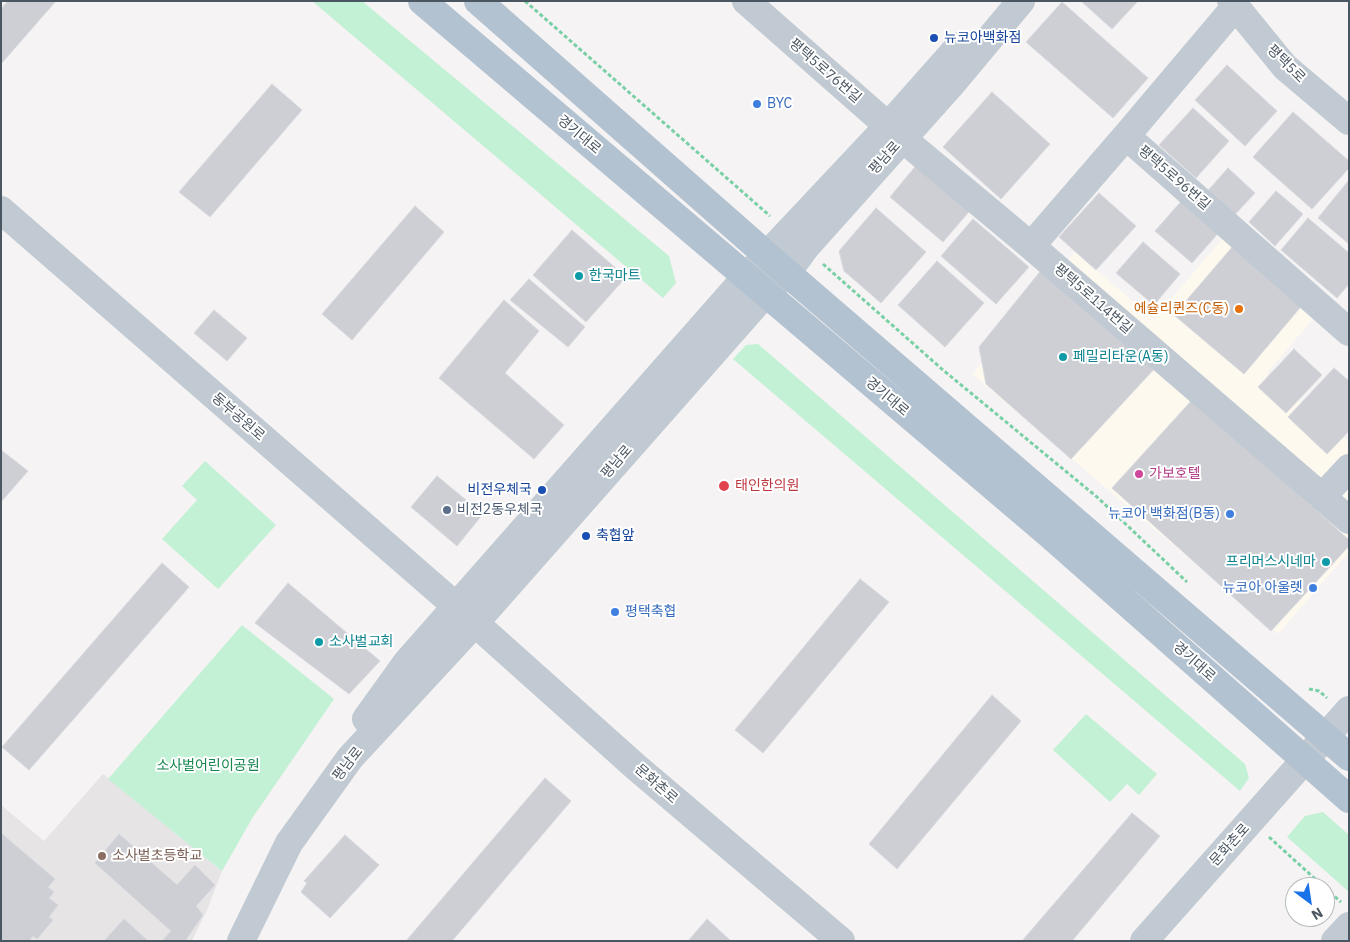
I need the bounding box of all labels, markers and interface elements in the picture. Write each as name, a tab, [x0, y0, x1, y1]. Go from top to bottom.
place label: 뉴코아백화점	[944, 30, 1021, 46]
marker: 뉴코아백화점	[928, 32, 940, 44]
street label: 평택5로76번길	[786, 35, 864, 107]
street label: 평택5로	[1263, 41, 1309, 87]
place label: BYC	[767, 96, 792, 112]
marker: BYC	[751, 98, 763, 110]
street label: 경기대로	[554, 112, 604, 158]
street label: 평남로	[866, 138, 904, 178]
street label: 평택5로96번길	[1135, 142, 1213, 214]
street label: 평택5로114번길	[1051, 261, 1135, 337]
place label: 한국마트	[589, 268, 641, 284]
marker: 한국마트	[573, 270, 585, 282]
place label: 에슐리퀸즈(C동)	[1134, 301, 1229, 317]
marker: 에슐리퀸즈(C동)	[1233, 303, 1245, 315]
place label: 페밀리타운(A동)	[1073, 349, 1169, 365]
marker: 페밀리타운(A동)	[1057, 351, 1069, 363]
street label: 경기대로	[862, 374, 912, 420]
street label: 동부공원로	[208, 390, 268, 444]
street label: 평남로	[598, 442, 636, 482]
place label: 가보호텔	[1149, 466, 1201, 482]
marker: 가보호텔	[1133, 468, 1145, 480]
place label: 태인한의원	[735, 478, 799, 494]
marker: 태인한의원	[717, 479, 731, 493]
place label: 비전우체국	[468, 482, 532, 498]
marker: 비전우체국	[536, 484, 548, 496]
place label: 비전2동우체국	[457, 502, 543, 518]
marker: 비전2동우체국	[441, 504, 453, 516]
place label: 뉴코아 백화점(B동)	[1108, 506, 1220, 522]
marker: 뉴코아 백화점(B동)	[1224, 508, 1236, 520]
place label: 축협앞	[596, 528, 635, 544]
marker: 축협앞	[580, 530, 592, 542]
place label: 프리머스시네마	[1226, 554, 1316, 570]
marker: 프리머스시네마	[1320, 556, 1332, 568]
place label: 뉴코아 아울렛	[1222, 580, 1303, 596]
marker: 뉴코아 아울렛	[1307, 582, 1319, 594]
place label: 평택축협	[625, 604, 677, 620]
marker: 평택축협	[609, 606, 621, 618]
place label: 소사벌교회	[329, 634, 393, 650]
marker: 소사벌교회	[313, 636, 325, 648]
street label: 경기대로	[1169, 639, 1219, 685]
street label: 평남로	[329, 744, 367, 784]
park label: 소사벌어린이공원	[156, 758, 260, 774]
street label: 문화촌로	[631, 761, 681, 807]
street label: 문화촌로	[1207, 820, 1253, 870]
place label: 소사벌초등학교	[112, 848, 202, 864]
marker: 소사벌초등학교	[96, 850, 108, 862]
north arrow	[1285, 877, 1335, 927]
text: N	[1308, 904, 1326, 924]

